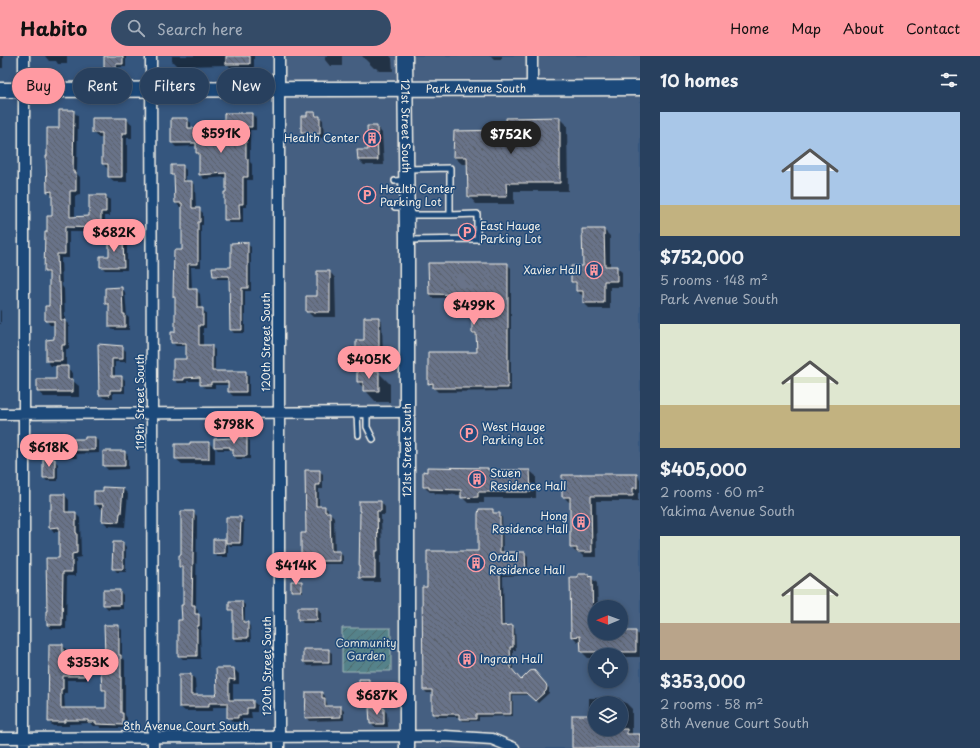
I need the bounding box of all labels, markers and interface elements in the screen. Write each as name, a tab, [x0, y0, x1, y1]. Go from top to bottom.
search box	[111, 10, 391, 46]
text: Habito	[20, 14, 87, 42]
icon: search	[125, 17, 147, 39]
text: Search here	[157, 17, 243, 40]
text: Home	[730, 18, 769, 39]
text: Map	[791, 18, 821, 39]
text: About	[843, 18, 884, 39]
text: Contact	[906, 18, 960, 39]
text: 10 homes	[660, 67, 738, 93]
chip: Buy	[12, 68, 65, 104]
chip: Rent	[73, 68, 132, 104]
chip: Filters	[140, 68, 209, 104]
chip: New	[217, 68, 275, 104]
icon: filters	[938, 69, 960, 91]
street label: 121st Street South	[397, 79, 415, 173]
street label: Park Avenue South	[426, 79, 526, 97]
pin: $591K	[193, 120, 249, 154]
pin: $752K	[483, 121, 539, 155]
text: $591K	[201, 123, 241, 142]
text: $752K	[490, 124, 532, 143]
building icon: Health Center	[362, 128, 382, 148]
place label: Health Center	[284, 129, 360, 146]
icon: home	[774, 138, 846, 210]
place label: Health Center Parking Lot	[380, 180, 456, 210]
parking icon: Health Center Parking Lot	[357, 185, 377, 205]
place label: East Hauge Parking Lot	[480, 217, 542, 247]
pin: $682K	[86, 219, 142, 253]
text: $682K	[92, 222, 136, 241]
parking icon: East Hauge Parking Lot	[457, 222, 477, 242]
text: $752,000	[660, 244, 744, 270]
building icon: Xavier Hall	[584, 260, 604, 280]
place label: Xavier Hall	[524, 261, 581, 278]
text: 5 rooms · 148 m²	[660, 270, 768, 289]
text: Park Avenue South	[660, 289, 778, 308]
street label: 120th Street South	[257, 292, 274, 392]
pin: $499K	[446, 292, 502, 326]
text: $499K	[453, 295, 495, 314]
pin: $405K	[341, 346, 397, 380]
text: $405K	[347, 349, 391, 368]
icon: home	[774, 350, 846, 422]
street label: 119th Street South	[131, 354, 148, 450]
street label: 121st Street South	[398, 403, 415, 497]
pin: $798K	[206, 411, 262, 445]
text: $798K	[214, 414, 254, 433]
place label: West Hauge Parking Lot	[482, 418, 545, 448]
parking icon: West Hauge Parking Lot	[459, 423, 479, 443]
pin: $618K	[21, 434, 77, 468]
text: $618K	[29, 437, 69, 456]
text: $405,000	[660, 456, 747, 482]
place label: Stuen Residence Hall	[490, 464, 566, 494]
building icon: Stuen Residence Hall	[467, 469, 487, 489]
text: 2 rooms · 60 m²	[660, 482, 765, 501]
text: Yakima Avenue South	[660, 501, 795, 520]
place label: Hong Residence Hall	[492, 507, 568, 537]
building icon: Hong Residence Hall	[571, 512, 591, 532]
place label: Ordal Residence Hall	[489, 548, 565, 578]
pin: $414K	[268, 552, 324, 586]
building icon: Ordal Residence Hall	[466, 553, 486, 573]
text: $414K	[275, 555, 317, 574]
icon: home	[774, 562, 846, 634]
north arrow	[588, 600, 628, 640]
map controls	[588, 600, 628, 736]
street label: 120th Street South	[258, 616, 275, 716]
park label: Community Garden	[335, 634, 397, 664]
button: locate	[588, 648, 628, 688]
pin: $353K	[60, 649, 116, 683]
building icon: Ingram Hall	[457, 649, 477, 669]
place label: Ingram Hall	[480, 650, 543, 667]
text: $353K	[67, 652, 109, 671]
text: $353,000	[660, 668, 745, 694]
pin: $687K	[349, 682, 405, 716]
text: $687K	[356, 685, 398, 704]
text: 2 rooms · 58 m²	[660, 694, 763, 713]
button: layers	[588, 696, 628, 736]
text: 8th Avenue Court South	[660, 713, 809, 732]
street label: 8th Avenue Court South	[123, 717, 249, 734]

